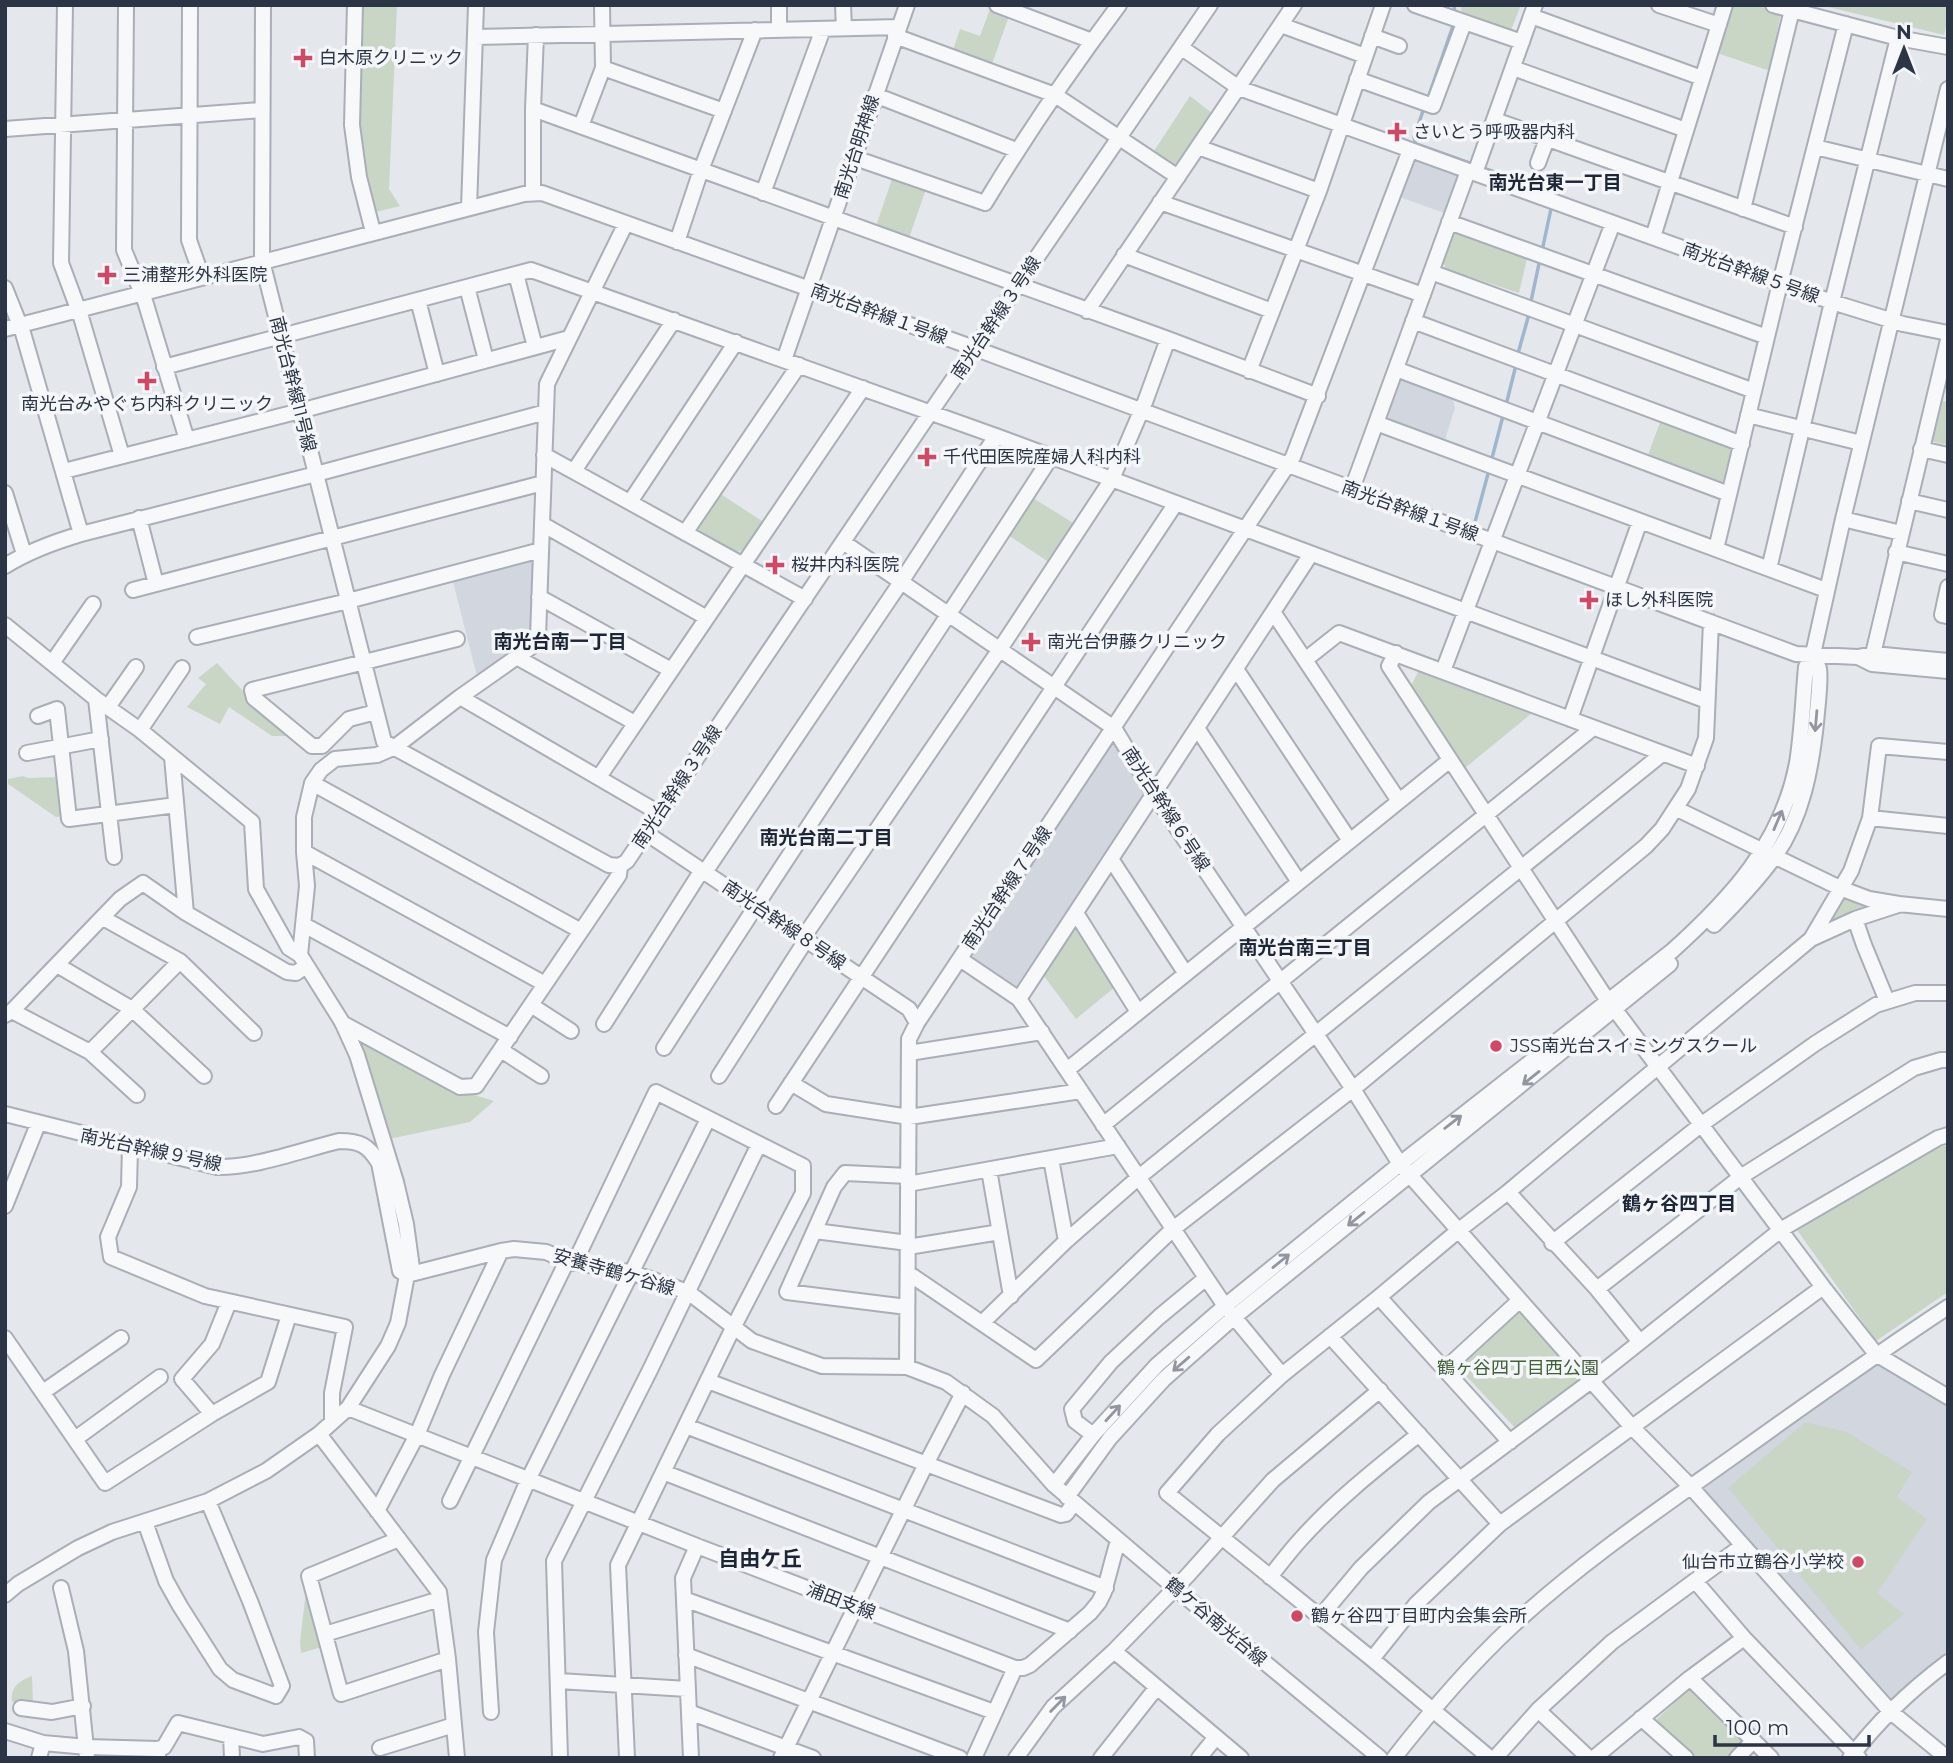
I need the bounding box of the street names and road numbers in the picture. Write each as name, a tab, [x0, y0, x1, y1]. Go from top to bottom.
street label: 南光台明神線	[830, 92, 884, 202]
street label: 南光台幹線５号線	[1680, 238, 1822, 308]
street label: 南光台幹線３号線	[947, 252, 1045, 384]
street label: 南光台幹線１号線	[808, 279, 950, 349]
street label: 南光台幹線11号線	[266, 314, 320, 454]
street label: 南光台幹線１号線	[1339, 476, 1481, 546]
street label: 南光台幹線３号線	[628, 721, 726, 853]
street label: 南光台幹線６号線	[1118, 743, 1214, 875]
street label: 南光台幹線７号線	[958, 822, 1056, 954]
street label: 南光台幹線８号線	[718, 876, 850, 974]
street label: 南光台幹線９号線	[78, 1124, 224, 1176]
street label: 安養寺鶴ケ谷線	[550, 1244, 678, 1300]
street label: 鶴ケ谷南光台線	[1161, 1573, 1271, 1671]
street label: 浦田支線	[803, 1578, 879, 1624]

